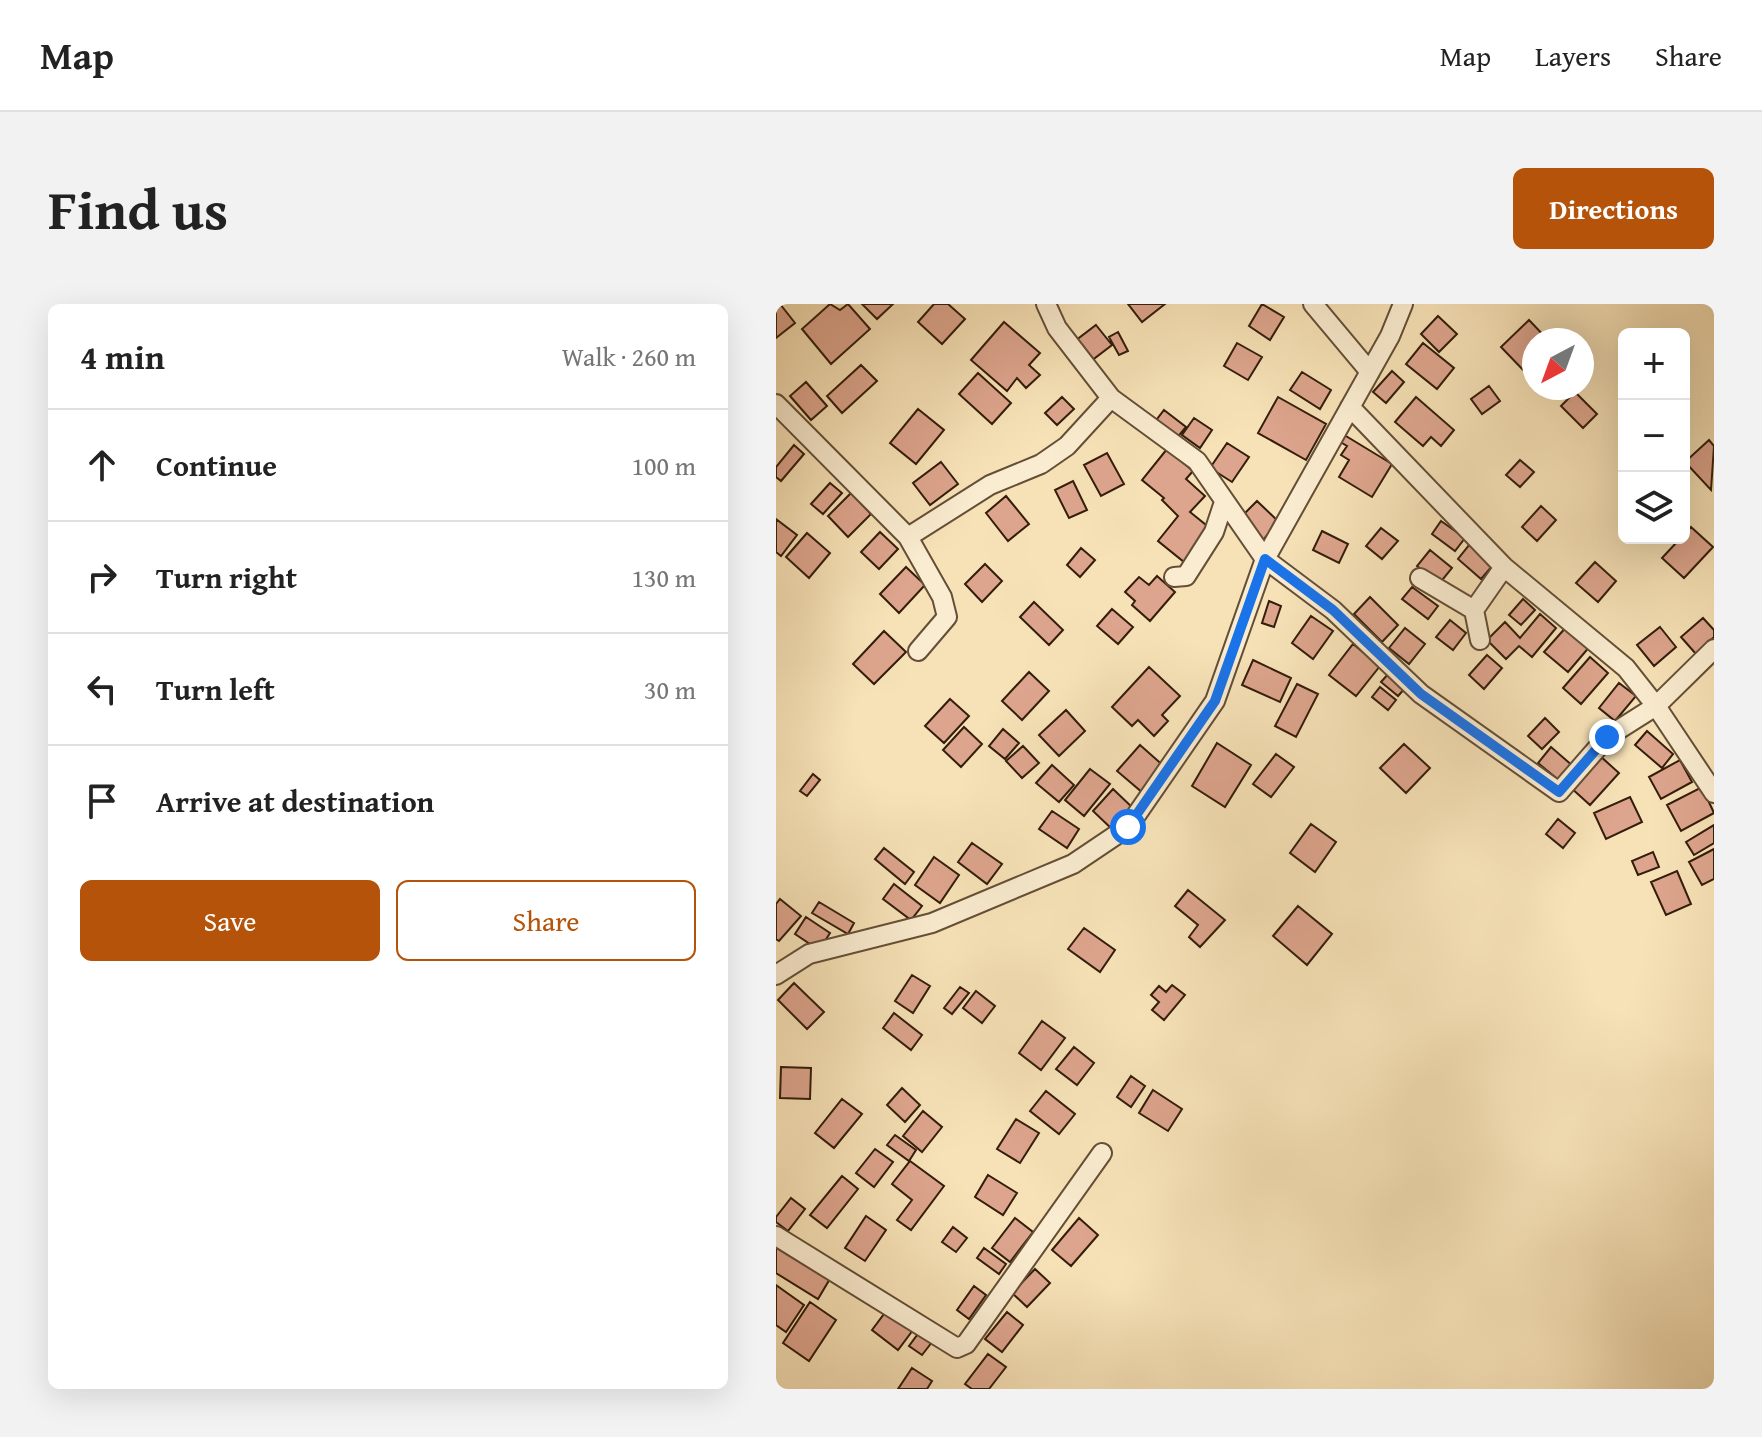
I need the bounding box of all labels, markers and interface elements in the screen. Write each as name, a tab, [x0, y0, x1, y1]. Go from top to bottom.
text: Map	[40, 27, 114, 83]
text: Map	[1440, 35, 1491, 76]
text: Layers	[1535, 35, 1611, 76]
text: Share	[1655, 35, 1722, 76]
text: Find us	[48, 167, 228, 250]
button: Directions	[1513, 168, 1714, 249]
north arrow	[1522, 328, 1594, 400]
map controls	[1618, 328, 1690, 544]
button: +	[1618, 328, 1690, 400]
text: 4 min	[80, 332, 165, 381]
text: Walk · 260 m	[562, 337, 696, 376]
button: −	[1618, 400, 1690, 472]
icon: ahead	[80, 443, 124, 487]
text: Continue	[156, 443, 277, 487]
text: 100 m	[631, 446, 696, 485]
button: layers	[1618, 472, 1690, 544]
icon: right	[80, 555, 124, 599]
text: Turn right	[156, 555, 297, 599]
text: 130 m	[631, 558, 696, 597]
icon: left	[80, 667, 124, 711]
text: Turn left	[156, 667, 275, 711]
text: 30 m	[644, 670, 696, 709]
route end	[1589, 719, 1625, 755]
icon: arrive	[80, 779, 124, 823]
text: Arrive at destination	[156, 779, 434, 823]
route start	[1110, 809, 1146, 845]
button: Save	[80, 880, 380, 961]
button: Share	[396, 880, 696, 961]

